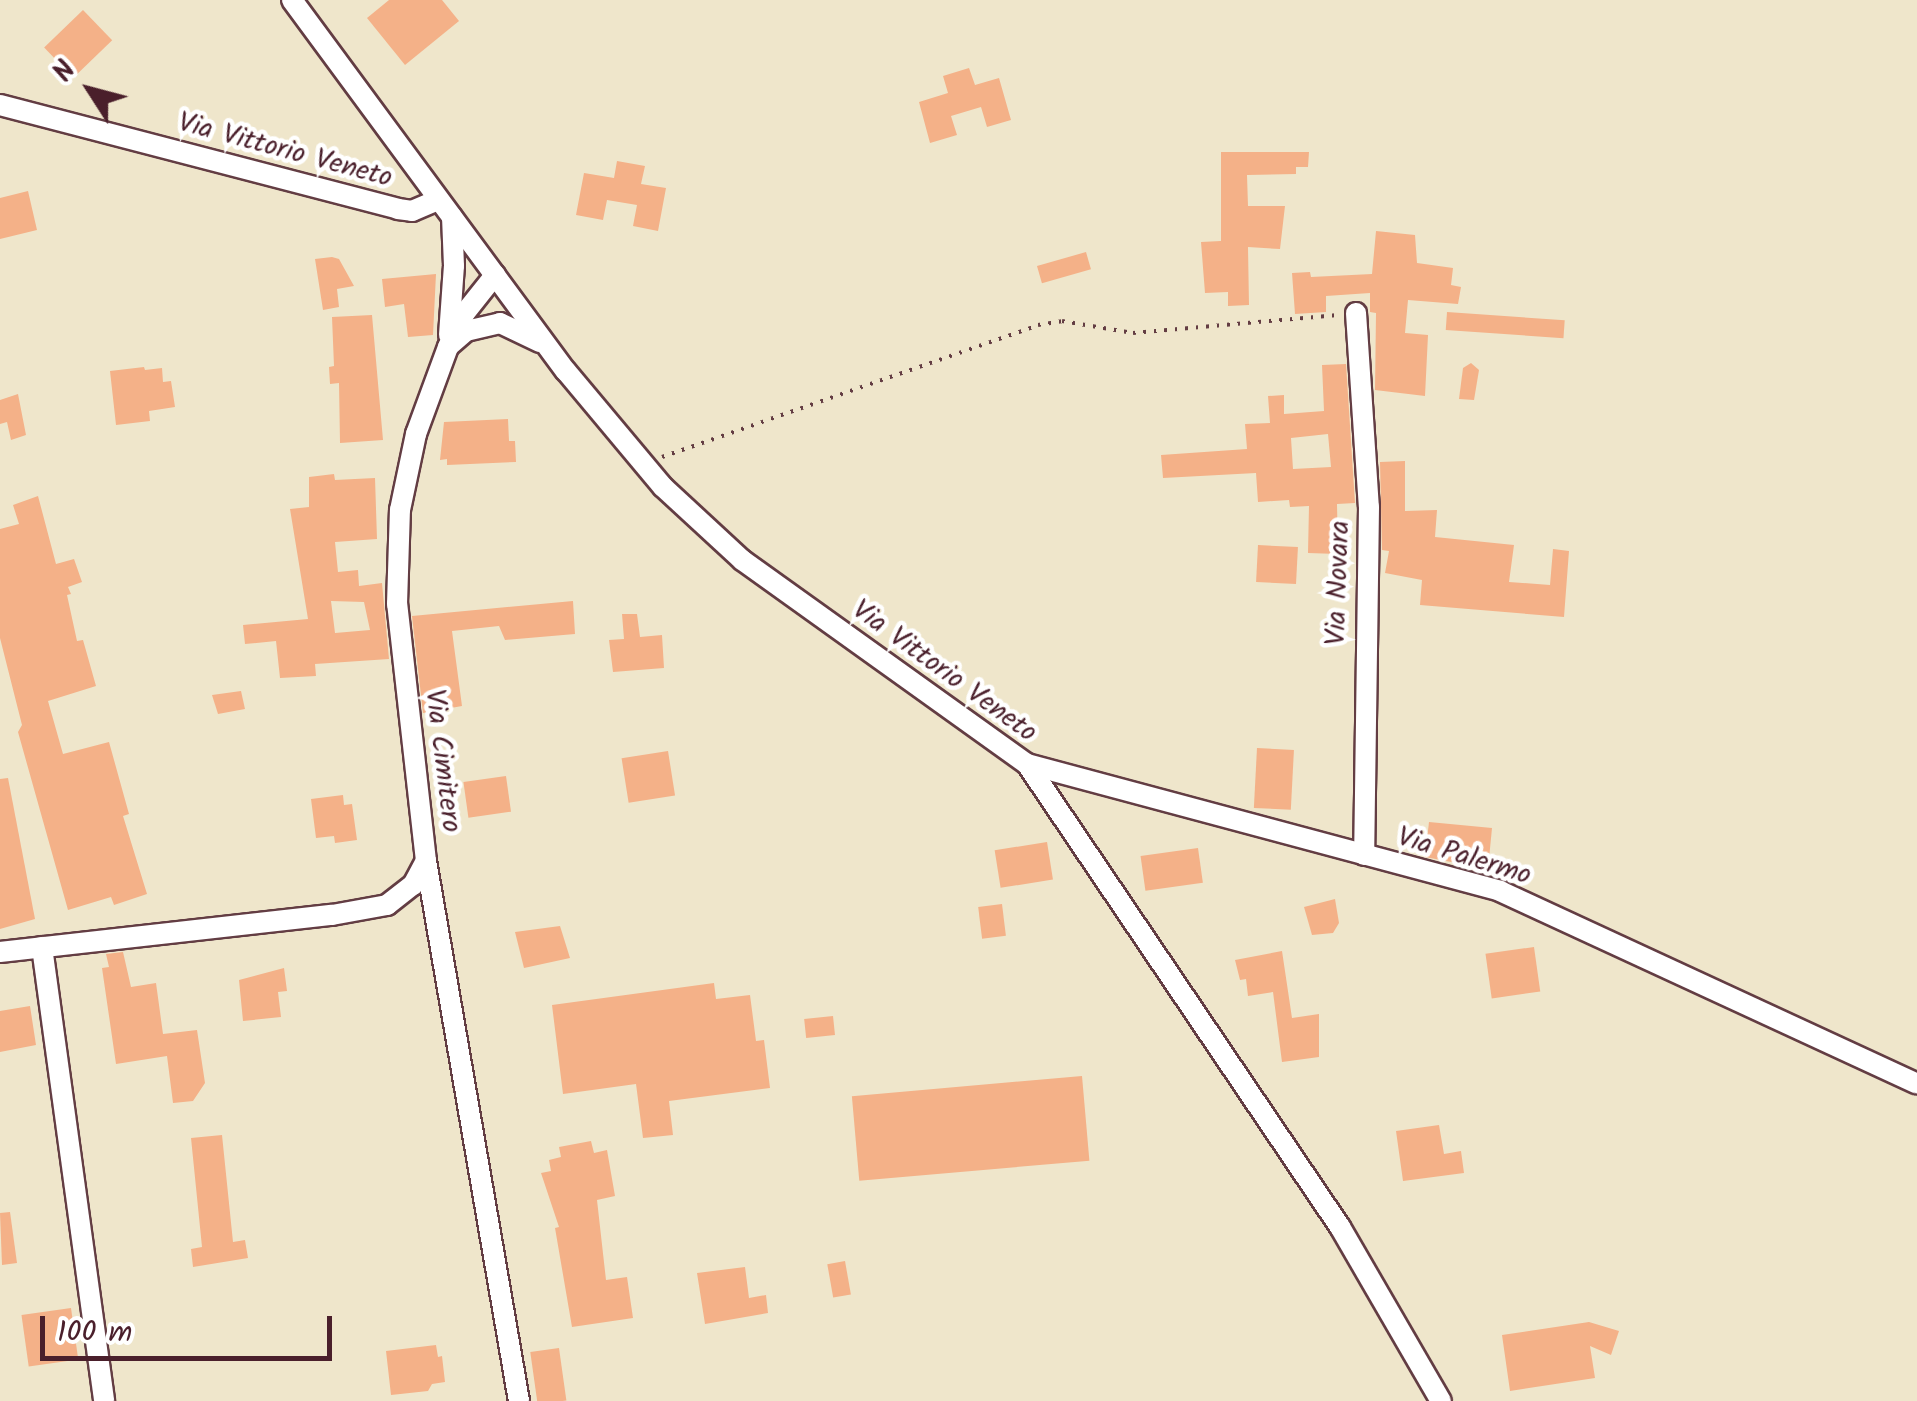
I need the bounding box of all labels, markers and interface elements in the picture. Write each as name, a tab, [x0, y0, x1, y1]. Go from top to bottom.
north arrow	[40, 40, 140, 140]
text: N	[42, 52, 89, 92]
street label: Via Vittorio Veneto	[174, 106, 396, 196]
street label: Via Novara	[1320, 520, 1358, 646]
street label: Via Vittorio Veneto	[845, 594, 1043, 750]
street label: Via Cimitero	[417, 688, 467, 834]
street label: Via Palermo	[1393, 821, 1535, 893]
scale bar	[45, 1296, 338, 1358]
text: 100 m	[57, 1309, 132, 1357]

